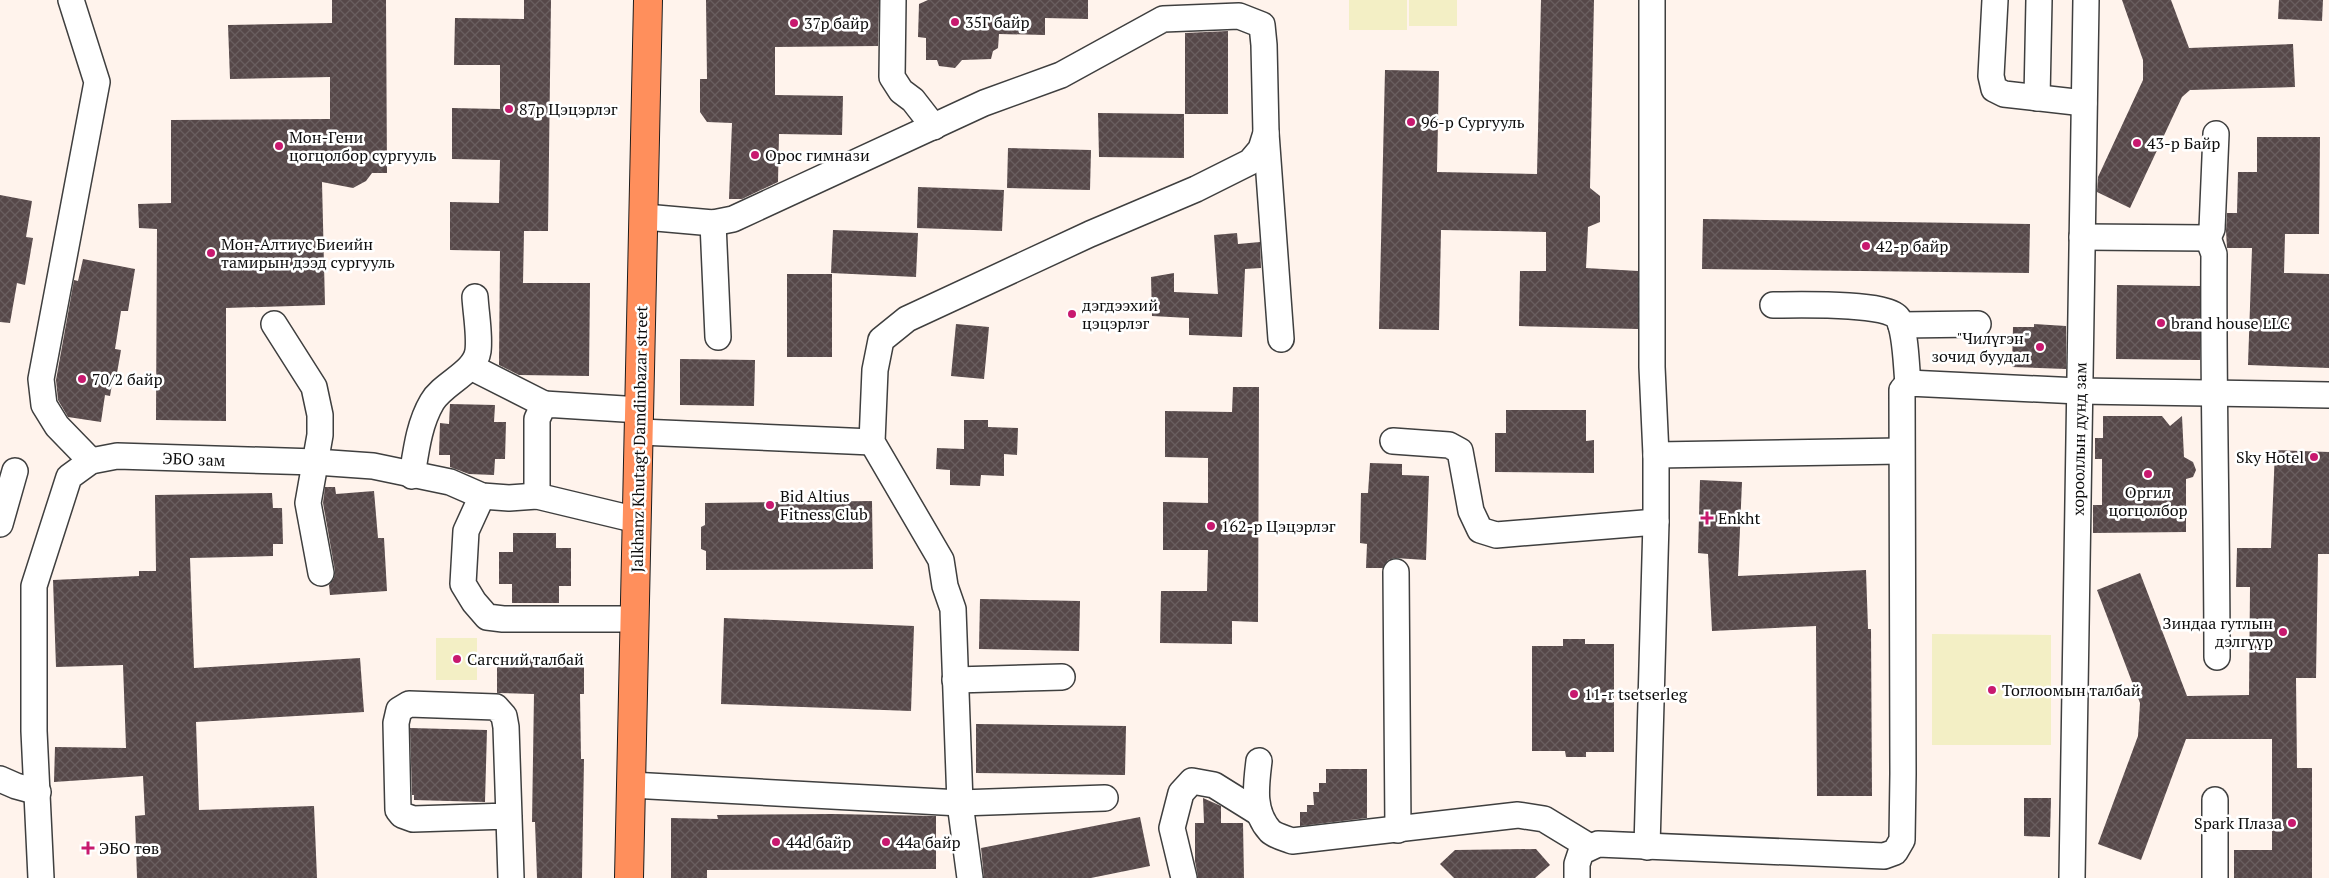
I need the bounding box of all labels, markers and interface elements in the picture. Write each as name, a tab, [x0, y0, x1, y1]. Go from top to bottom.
place label: 35Г байр	[965, 11, 1030, 33]
place label: 37р байр	[804, 12, 869, 34]
marker: 35Г байр	[949, 16, 961, 28]
marker: 37р байр	[788, 17, 800, 29]
place label: 87р Цэцэрлэг	[519, 98, 618, 120]
marker: 87р Цэцэрлэг	[503, 103, 515, 115]
place label: 96-р Сургууль	[1421, 111, 1525, 133]
marker: 96-р Сургууль	[1405, 116, 1417, 128]
place label: Мон-Гени цогцолбор сургууль	[289, 126, 437, 166]
place label: 43-р Байр	[2147, 132, 2220, 154]
marker: 43-р Байр	[2131, 137, 2143, 149]
marker: Мон-Гени цогцолбор сургууль	[273, 140, 285, 152]
place label: Орос гимнази	[765, 144, 870, 166]
marker: Орос гимнази	[749, 149, 761, 161]
place label: Мон-Алтиус Биеийн тамирын дээд сургууль	[221, 233, 395, 273]
place label: 42-p байр	[1876, 235, 1948, 257]
marker: 42-p байр	[1860, 240, 1872, 252]
marker: Мон-Алтиус Биеийн тамирын дээд сургууль	[205, 247, 217, 259]
place label: дэгдээхий цэцэрлэг	[1082, 294, 1158, 334]
street label: Jalkhanz Khutagt Damdinbazar street	[626, 305, 652, 572]
marker: дэгдээхий цэцэрлэг	[1066, 308, 1078, 320]
place label: brand house LLC	[2171, 312, 2290, 334]
marker: brand house LLC	[2155, 317, 2167, 329]
place label: "Чилүгэн" зочид буудал	[1931, 327, 2030, 367]
marker: "Чилүгэн" зочид буудал	[2034, 341, 2046, 353]
street label: хорооллын дунд зам	[2067, 362, 2091, 516]
place label: 70/2 байр	[92, 368, 163, 390]
marker: 70/2 байр	[76, 373, 88, 385]
place label: Sky Hotel	[2236, 446, 2304, 468]
street label: ЭБО зам	[162, 447, 226, 471]
marker: Sky Hotel	[2308, 451, 2320, 463]
marker: Oргил цогцолбор	[2142, 468, 2154, 480]
place label: Oргил цогцолбор	[2108, 481, 2188, 521]
place label: Bid Altius Fitness Club	[780, 485, 868, 525]
marker: Bid Altius Fitness Club	[764, 499, 776, 511]
place label: Enkht	[1718, 507, 1760, 529]
marker: Enkht	[1700, 511, 1714, 525]
place label: 162-р Цэцэрлэг	[1221, 515, 1336, 537]
marker: 162-р Цэцэрлэг	[1205, 520, 1217, 532]
place label: Зиндаа гутлын дэлгүүр	[2163, 612, 2273, 652]
marker: Зиндаа гутлын дэлгүүр	[2277, 626, 2289, 638]
place label: Сагсний талбай	[467, 648, 584, 670]
marker: Сагсний талбай	[451, 653, 463, 665]
place label: Тоглоомын талбай	[2002, 679, 2141, 701]
place label: 11-r tsetserleg	[1584, 683, 1688, 705]
marker: Тоглоомын талбай	[1986, 684, 1998, 696]
marker: 11-r tsetserleg	[1568, 688, 1580, 700]
place label: Spark Плаза	[2194, 812, 2282, 834]
marker: Spark Плаза	[2286, 817, 2298, 829]
place label: 44d байр	[786, 831, 851, 853]
place label: 44a байр	[896, 831, 961, 853]
marker: 44d байр	[770, 836, 782, 848]
marker: 44a байр	[880, 836, 892, 848]
place label: ЭБО төв	[99, 837, 159, 859]
marker: ЭБО төв	[81, 841, 95, 855]

